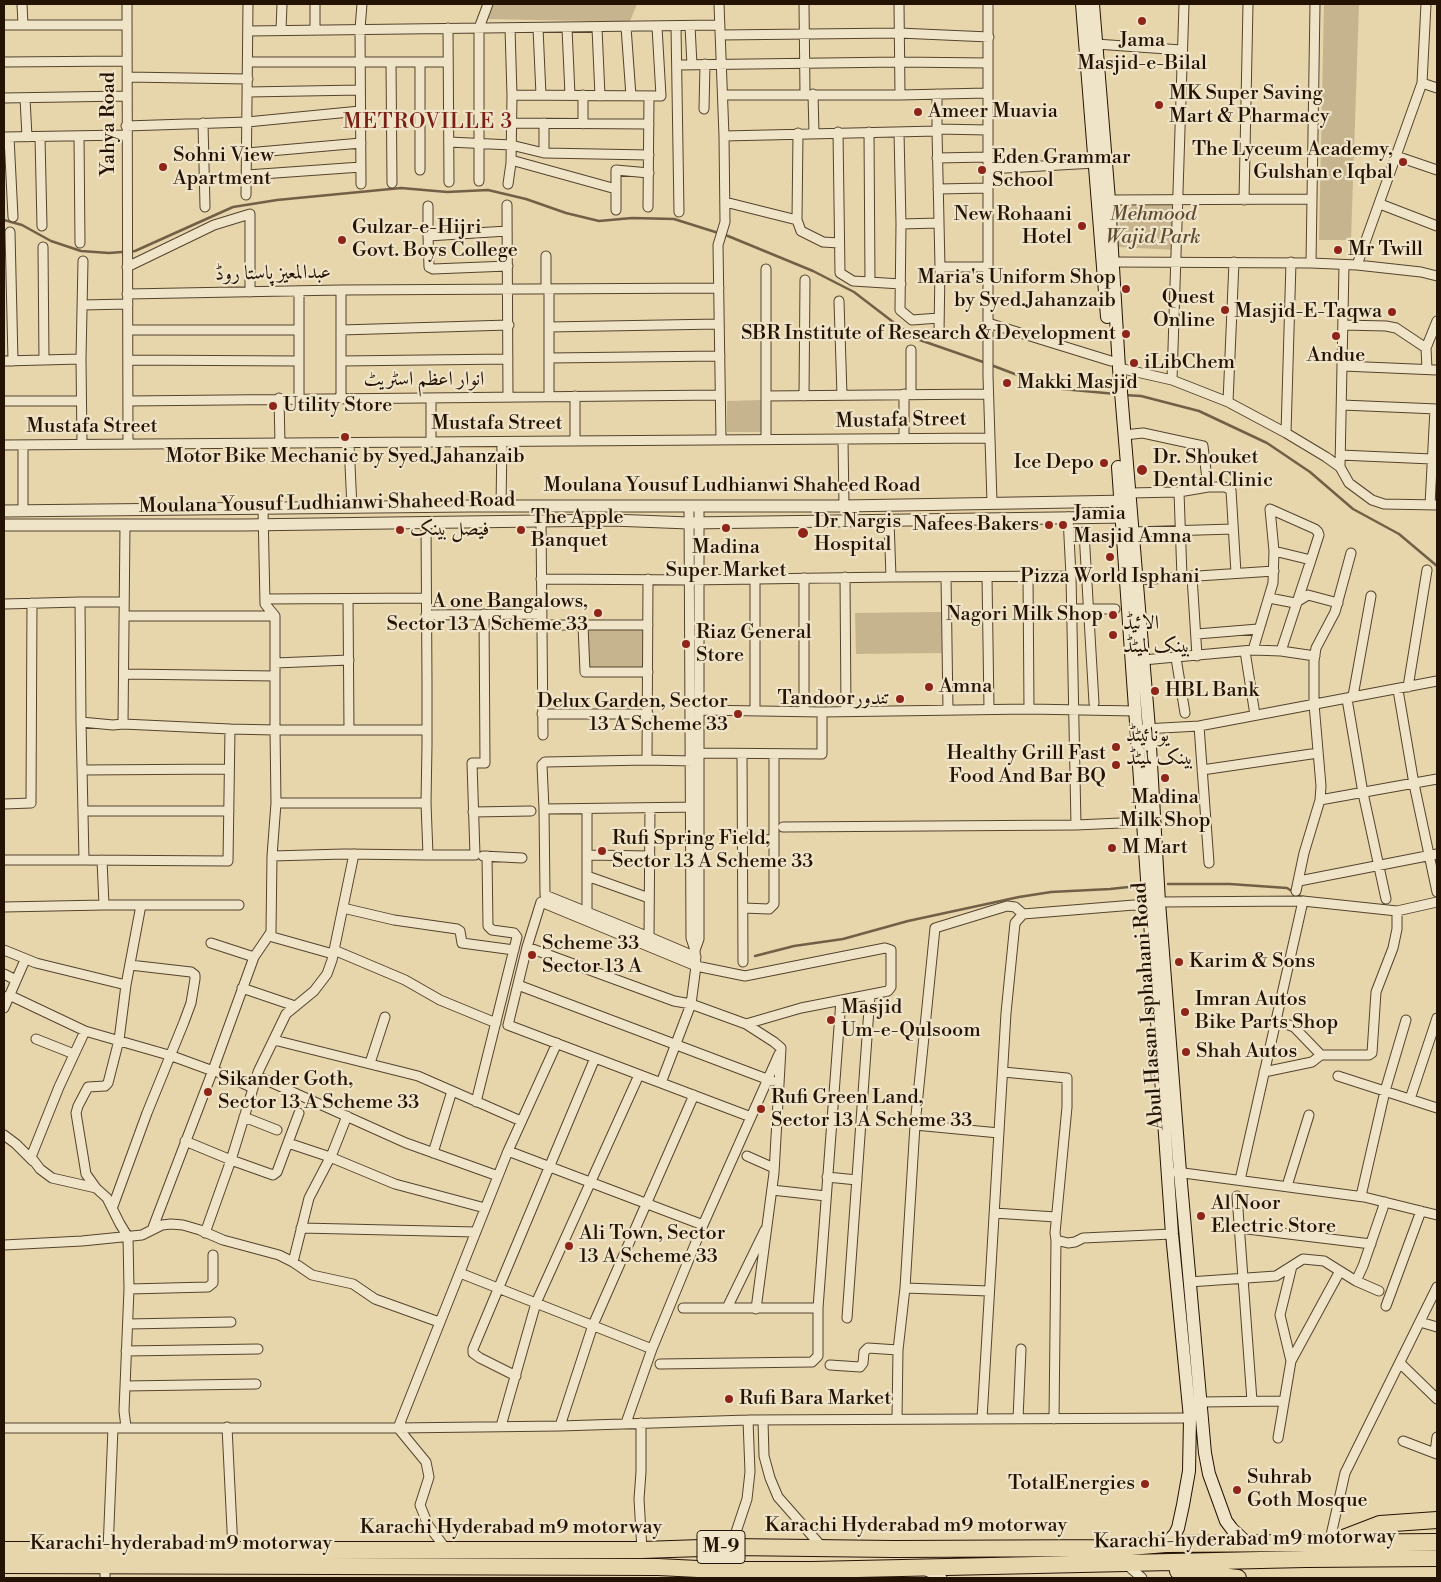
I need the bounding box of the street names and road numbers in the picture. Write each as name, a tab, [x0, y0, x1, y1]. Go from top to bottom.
street label: Yahya Road	[97, 72, 121, 176]
street label: عبدالمعیز پاستا روڈ	[215, 261, 331, 287]
street label: انوار اعظم اسٹریٹ	[364, 368, 484, 392]
street label: Mustafa Street	[835, 408, 967, 434]
street label: Mustafa Street	[431, 412, 563, 436]
street label: Mustafa Street	[26, 415, 158, 439]
street label: Moulana Yousuf Ludhianwi Shaheed Road	[544, 474, 920, 498]
street label: Moulana Yousuf Ludhianwi Shaheed Road	[138, 489, 516, 519]
street label: Abul Hasan Isphahani Road	[1128, 881, 1170, 1131]
street label: Karachi Hyderabad m9 motorway	[765, 1514, 1067, 1538]
street label: Karachi Hyderabad m9 motorway	[360, 1516, 662, 1540]
street label: Karachi-hyderabad m9 motorway	[1094, 1525, 1396, 1555]
road number: M-9	[697, 1530, 745, 1564]
street label: Karachi-hyderabad m9 motorway	[30, 1532, 332, 1556]

